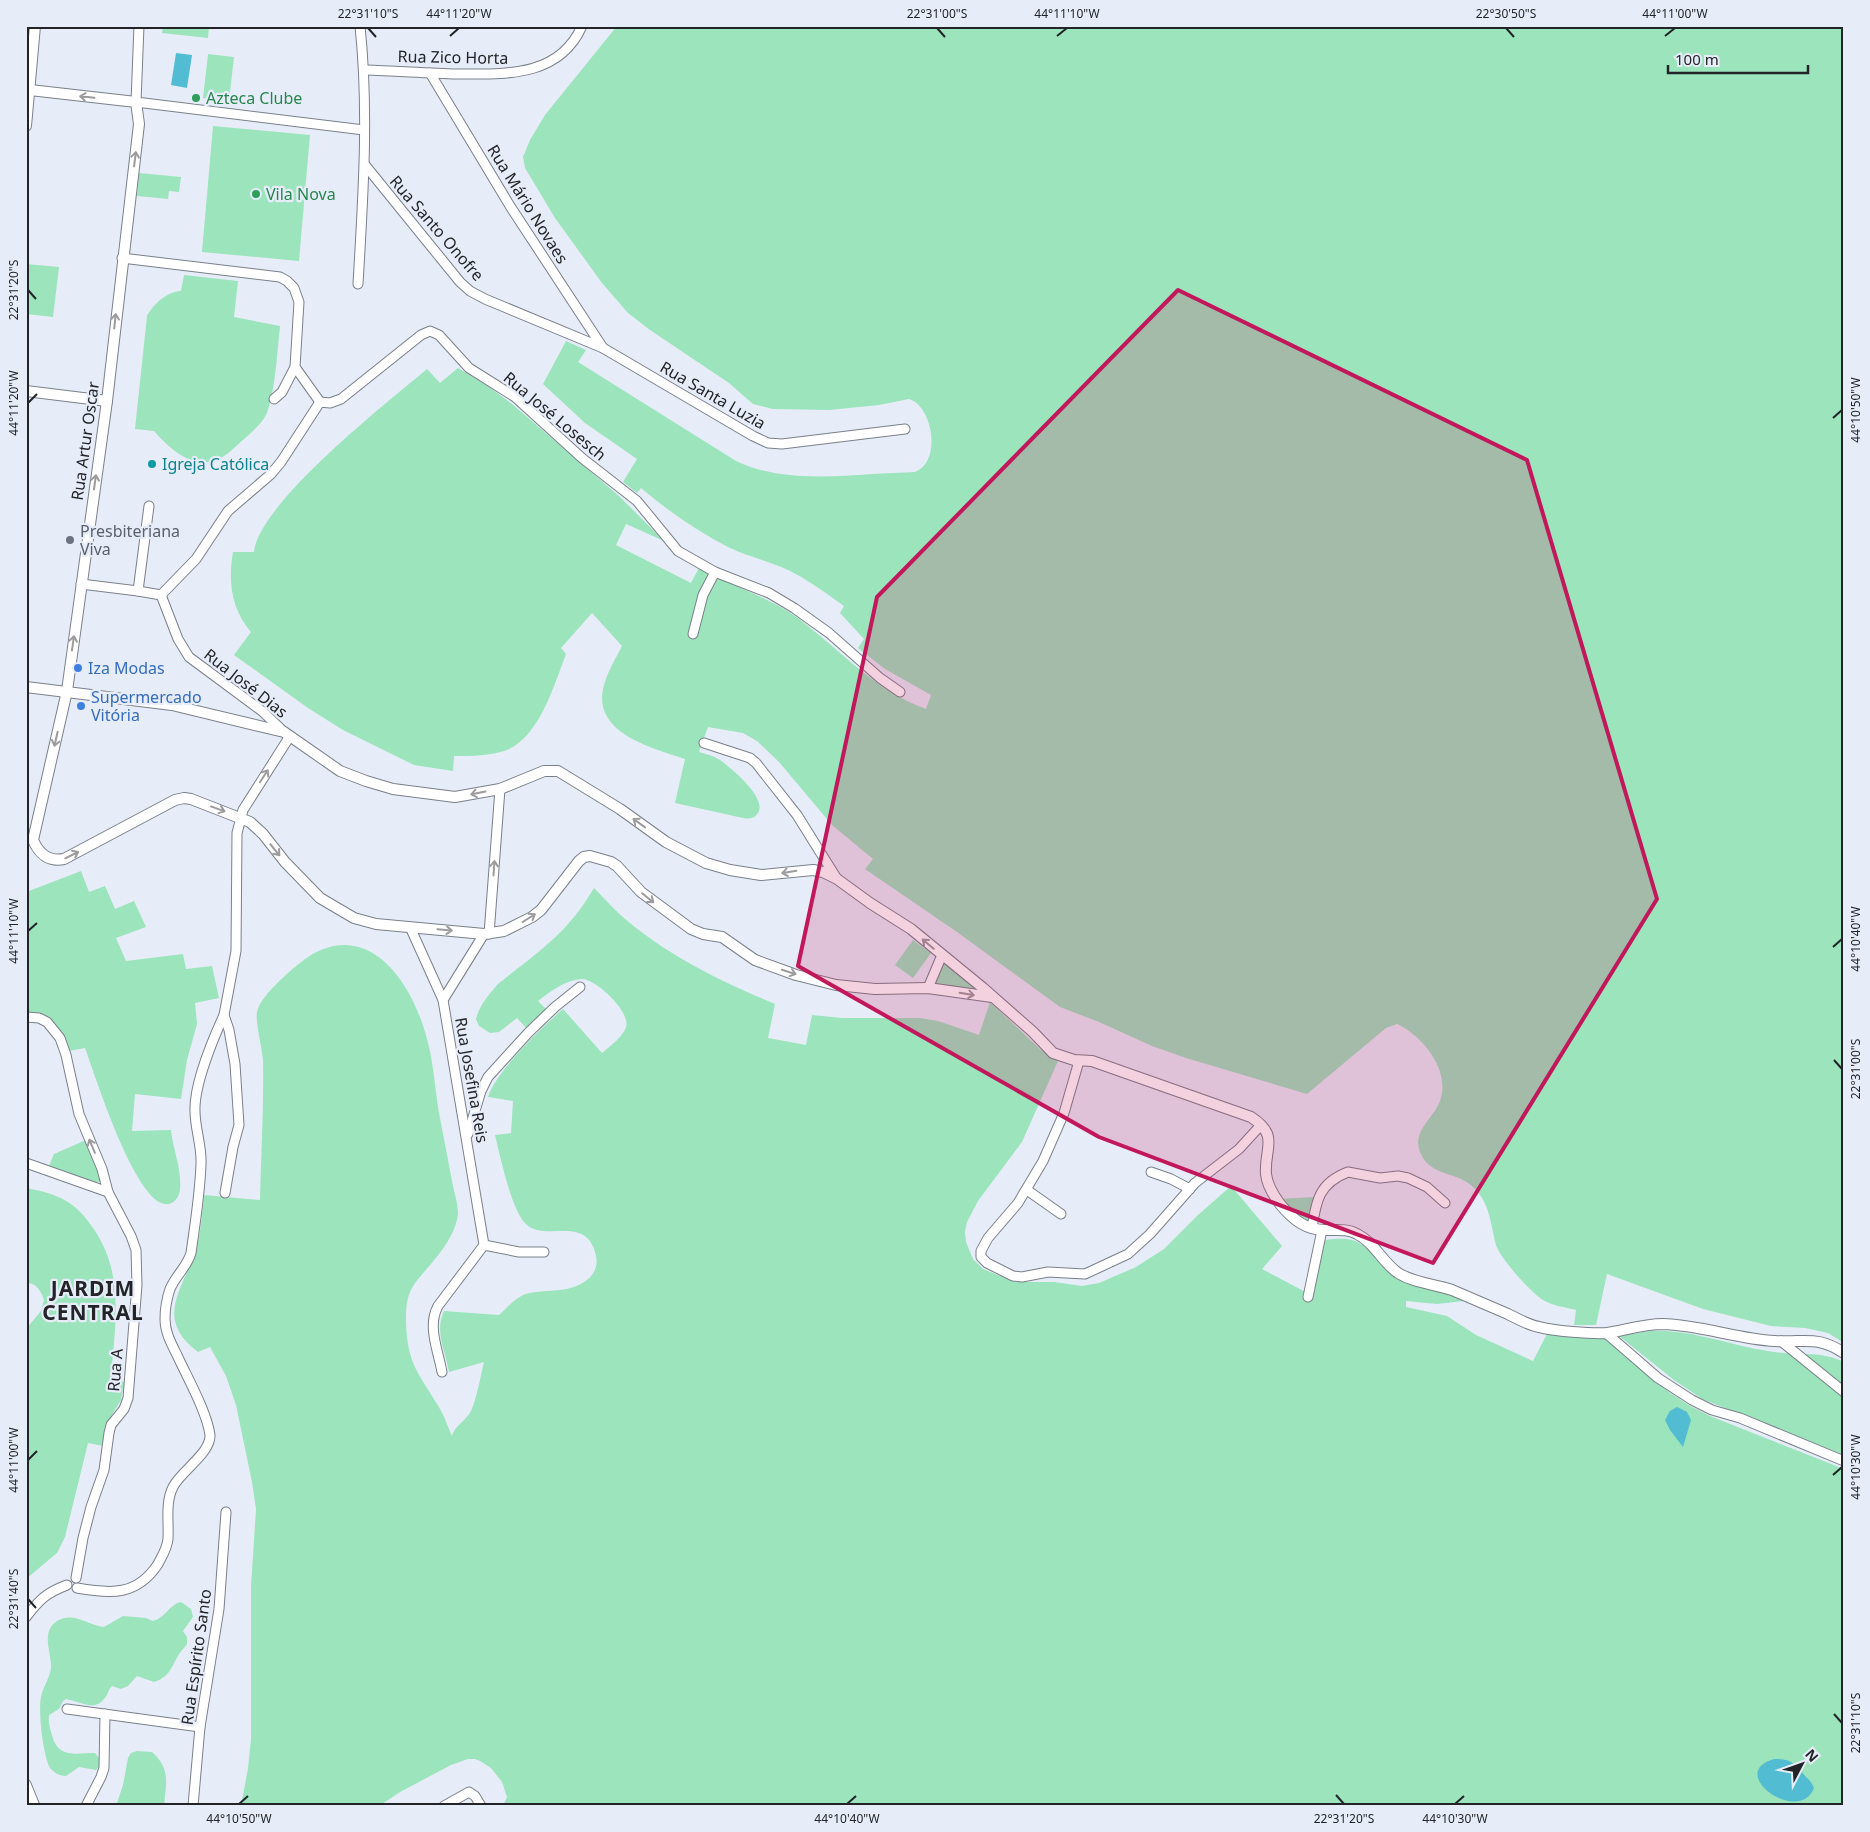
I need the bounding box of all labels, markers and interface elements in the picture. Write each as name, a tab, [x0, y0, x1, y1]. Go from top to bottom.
text: 22°31'10"S	[338, 5, 399, 22]
text: 44°11'20"W	[426, 5, 492, 22]
text: 22°31'00"S	[907, 5, 968, 22]
text: 44°11'10"W	[1034, 5, 1100, 22]
text: 22°30'50"S	[1476, 5, 1537, 22]
text: 44°11'00"W	[1642, 5, 1708, 22]
scale bar	[1668, 42, 1808, 74]
street label: Rua Zico Horta	[397, 45, 509, 69]
text: 100 m	[1675, 49, 1719, 69]
place label: Azteca Clube	[206, 87, 302, 109]
one-way arrow	[79, 92, 95, 102]
marker: Azteca Clube	[190, 92, 202, 104]
street label: Rua Mário Novaes	[483, 140, 573, 268]
one-way arrow	[130, 152, 140, 168]
street label: Rua Santo Onofre	[385, 171, 489, 285]
place label: Vila Nova	[266, 183, 336, 205]
marker: Vila Nova	[250, 188, 262, 200]
text: 22°31'20"S	[5, 259, 22, 320]
one-way arrow	[110, 313, 120, 329]
street label: Rua Santa Luzia	[656, 356, 770, 434]
street label: Rua José Losesch	[499, 366, 611, 466]
text: 44°11'20"W	[5, 370, 22, 436]
text: 44°10'50"W	[1847, 377, 1864, 443]
street label: Rua Artur Oscar	[66, 380, 104, 502]
place label: Igreja Católica	[162, 453, 269, 475]
marker: Igreja Católica	[146, 458, 158, 470]
one-way arrow	[90, 474, 100, 490]
place label: Presbiteriana Viva	[80, 520, 180, 560]
marker: Presbiteriana Viva	[64, 534, 76, 546]
one-way arrow	[68, 635, 78, 651]
street label: Rua José Dias	[200, 643, 292, 723]
place label: Iza Modas	[88, 657, 165, 679]
marker: Iza Modas	[72, 662, 84, 674]
place label: Supermercado Vitória	[91, 686, 202, 726]
marker: Supermercado Vitória	[75, 700, 87, 712]
one-way arrow	[51, 730, 60, 746]
one-way arrow	[259, 769, 269, 783]
one-way arrow	[471, 788, 487, 798]
one-way arrow	[210, 805, 225, 814]
one-way arrow	[632, 818, 646, 828]
one-way arrow	[270, 843, 281, 856]
one-way arrow	[64, 850, 79, 860]
one-way arrow	[489, 860, 499, 876]
one-way arrow	[781, 868, 797, 878]
one-way arrow	[641, 892, 654, 903]
text: 44°11'10"W	[5, 898, 22, 964]
text: 44°10'40"W	[1847, 906, 1864, 972]
one-way arrow	[522, 913, 536, 924]
one-way arrow	[437, 926, 453, 935]
one-way arrow	[922, 938, 935, 949]
one-way arrow	[781, 968, 796, 977]
one-way arrow	[958, 989, 974, 999]
street label: Rua Josefina Reis	[450, 1015, 494, 1145]
text: 22°31'00"S	[1847, 1038, 1864, 1099]
one-way arrow	[87, 1139, 97, 1154]
district label: JARDIM CENTRAL	[42, 1274, 144, 1326]
street label: Rua A	[102, 1347, 128, 1392]
text: 44°11'00"W	[5, 1427, 22, 1493]
text: 44°10'30"W	[1847, 1434, 1864, 1500]
text: 22°31'40"S	[5, 1568, 22, 1629]
street label: Rua Espírito Santo	[176, 1588, 216, 1726]
text: 22°31'10"S	[1847, 1692, 1864, 1753]
north arrow	[1778, 1740, 1828, 1790]
text: N	[1801, 1745, 1823, 1766]
text: 44°10'50"W	[206, 1810, 272, 1827]
text: 44°10'40"W	[814, 1810, 880, 1827]
text: 22°31'20"S	[1314, 1810, 1375, 1827]
text: 44°10'30"W	[1422, 1810, 1488, 1827]

